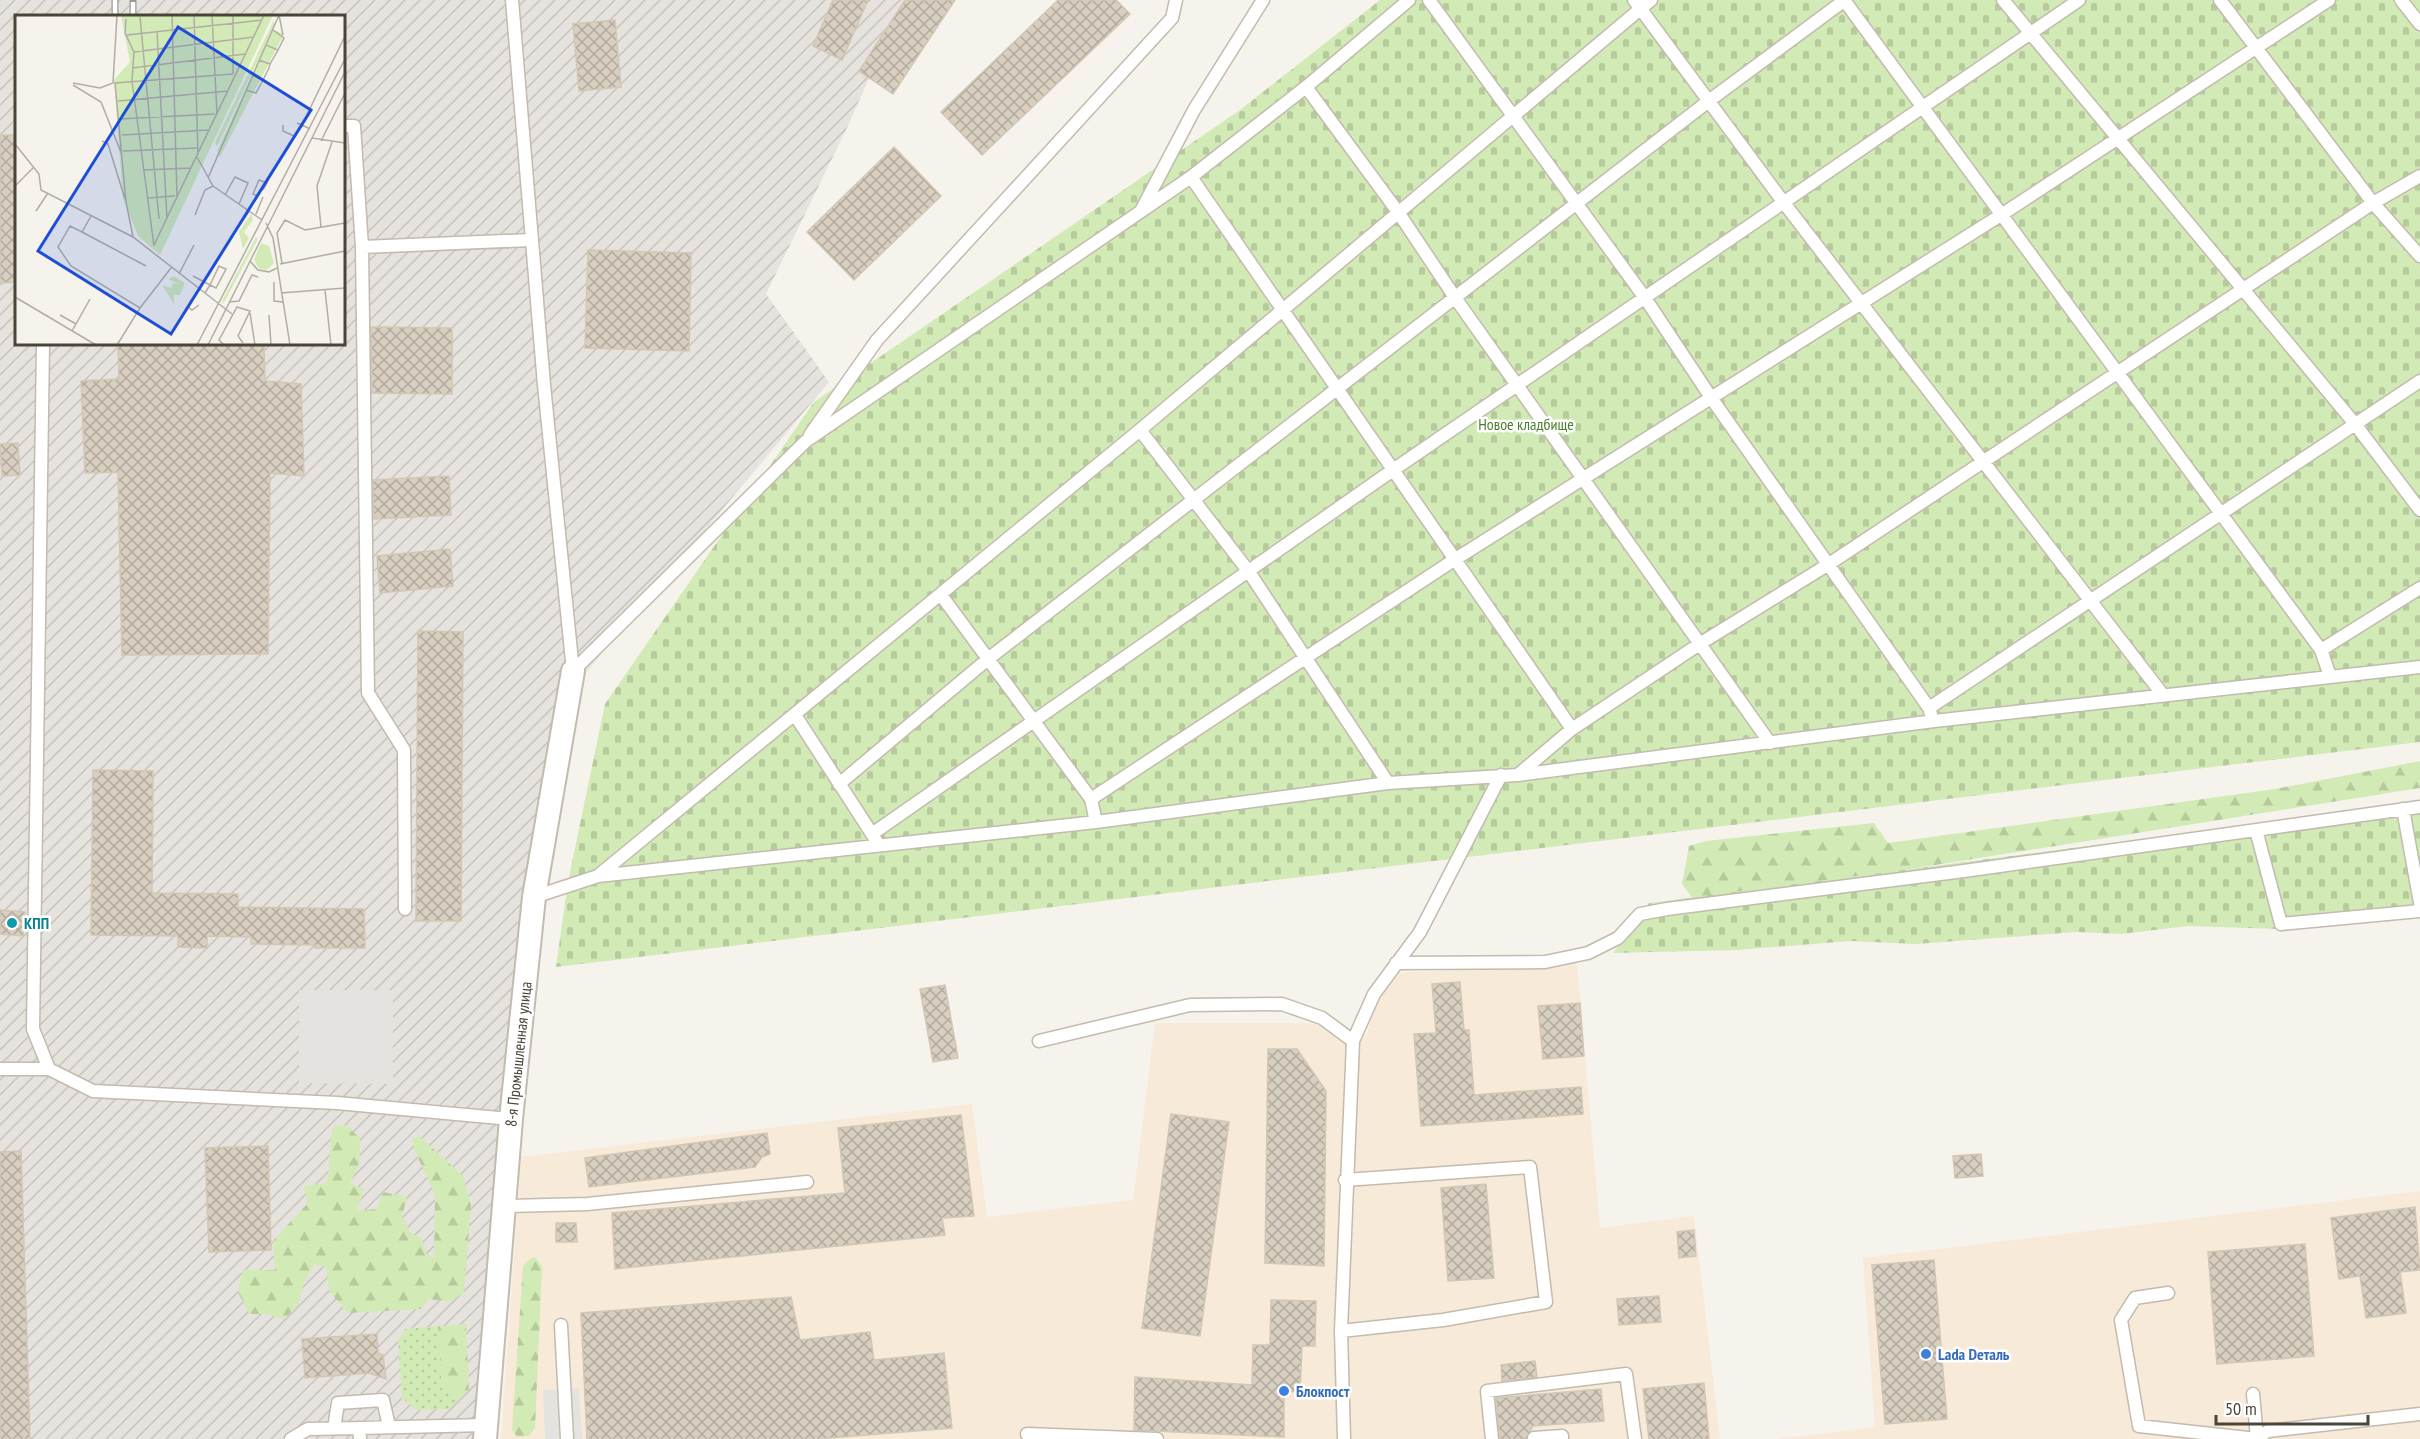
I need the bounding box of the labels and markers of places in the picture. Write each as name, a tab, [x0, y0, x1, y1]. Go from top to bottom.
place label: КПП	[24, 913, 49, 933]
marker: КПП	[5, 916, 19, 930]
place label: Lada Dеталь	[1938, 1344, 2010, 1364]
marker: Lada Dеталь	[1919, 1347, 1933, 1361]
place label: Блокпост	[1296, 1381, 1350, 1401]
marker: Блокпост	[1277, 1384, 1291, 1398]

